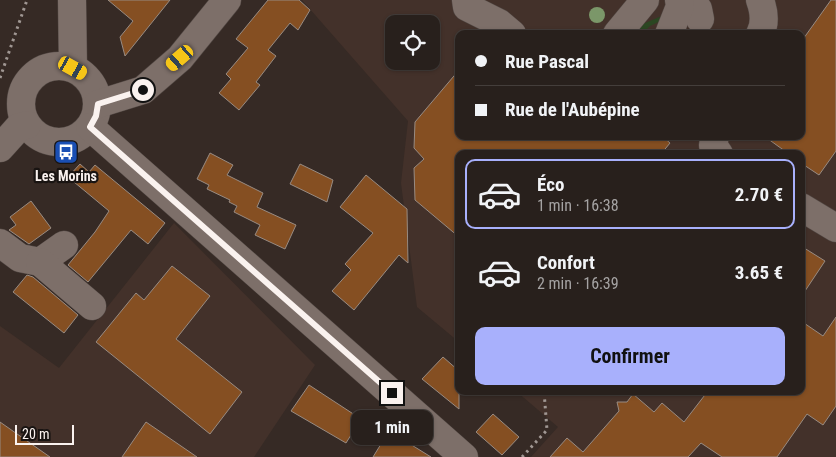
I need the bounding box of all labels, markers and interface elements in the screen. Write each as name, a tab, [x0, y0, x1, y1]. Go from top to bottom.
map controls	[385, 15, 440, 70]
button: locate	[385, 15, 440, 70]
car	[163, 42, 196, 74]
text: Rue Pascal	[505, 50, 589, 73]
car	[56, 54, 89, 82]
route start	[132, 79, 154, 101]
text: Rue de l'Aubépine	[505, 98, 640, 121]
bus stop icon: Les Morins	[53, 139, 79, 165]
place label: Les Morins	[35, 168, 97, 184]
icon: car	[477, 172, 522, 217]
text: Éco	[537, 173, 564, 196]
text: 2.70 €	[735, 183, 783, 206]
text: 1 min · 16:38	[537, 196, 619, 215]
icon: car	[477, 250, 522, 295]
text: Confort	[537, 251, 595, 274]
text: 3.65 €	[735, 261, 783, 284]
text: 2 min · 16:39	[537, 274, 619, 293]
button: Confirmer	[475, 327, 785, 385]
route end	[381, 382, 403, 404]
callout: 1 min	[351, 410, 433, 446]
text: 1 min	[374, 418, 410, 437]
scale bar	[15, 422, 74, 445]
text: 20 m	[22, 426, 50, 442]

